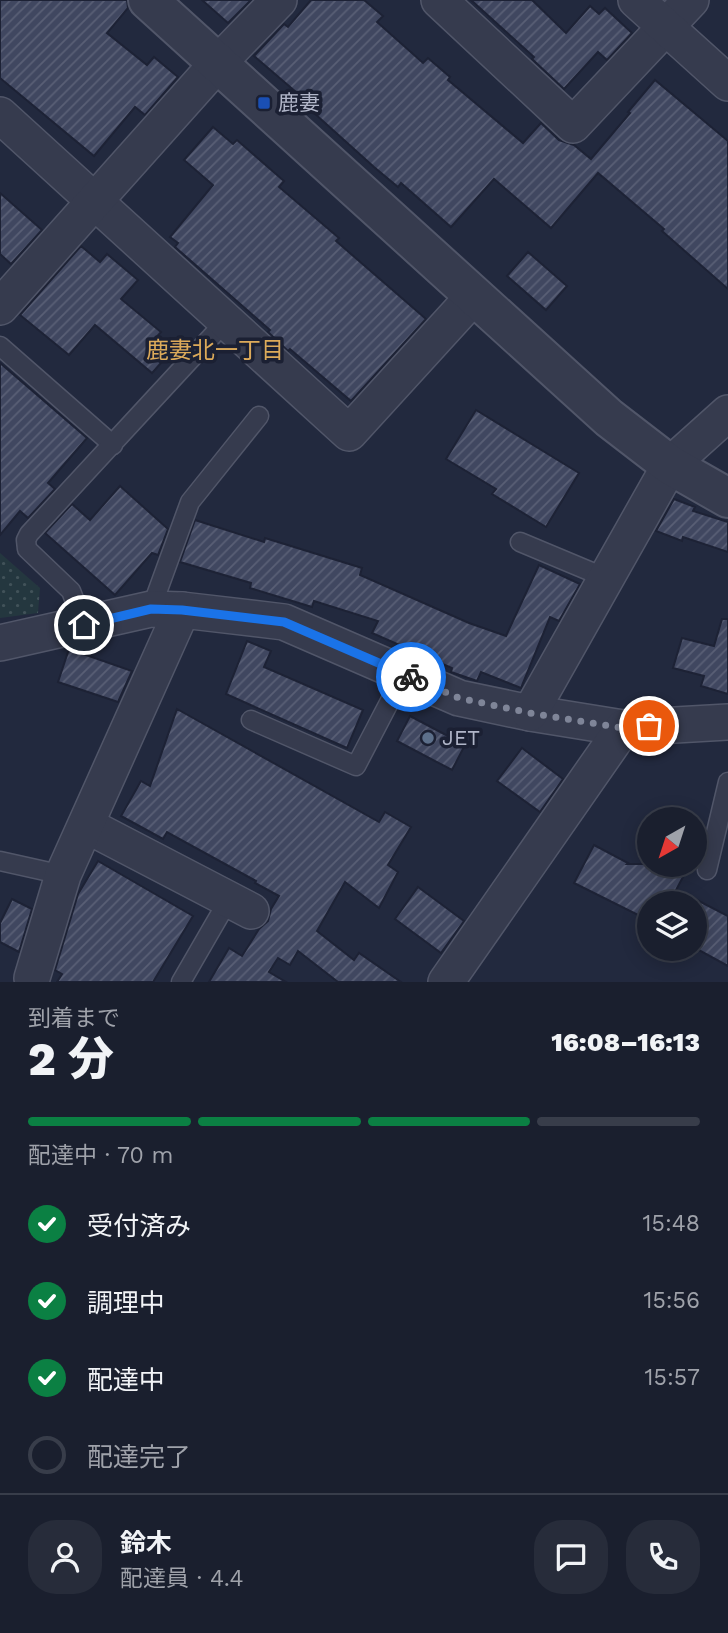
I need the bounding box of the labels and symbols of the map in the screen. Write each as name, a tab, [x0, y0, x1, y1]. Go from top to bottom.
place label: 鹿妻	[278, 90, 320, 115]
marker: 鹿妻	[256, 95, 272, 111]
district label: 鹿妻北一丁目	[146, 337, 284, 364]
pin	[54, 595, 114, 655]
courier	[376, 642, 446, 712]
pin	[619, 696, 679, 756]
place label: JET	[442, 725, 480, 750]
marker: JET	[420, 730, 436, 746]
north arrow	[637, 807, 707, 877]

